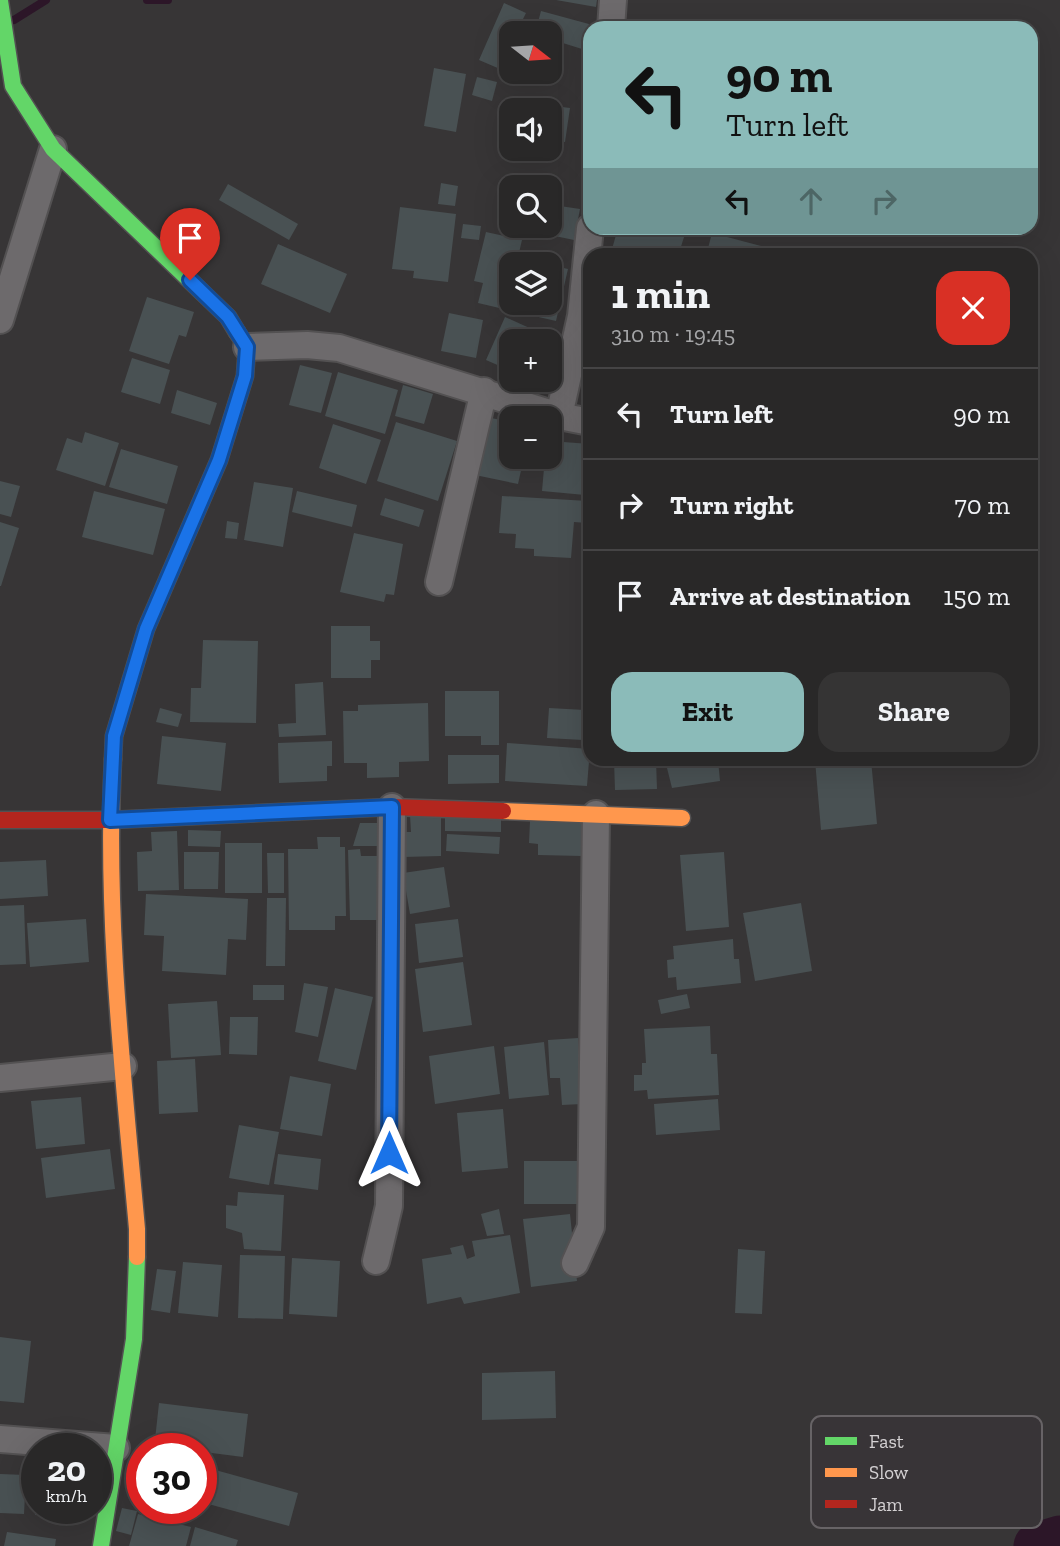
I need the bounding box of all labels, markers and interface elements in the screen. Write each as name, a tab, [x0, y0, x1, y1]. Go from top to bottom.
north arrow	[499, 21, 562, 84]
map controls	[499, 21, 562, 469]
text: 90 m	[726, 46, 833, 105]
icon: left	[611, 49, 702, 140]
button: sound	[499, 98, 562, 161]
text: Turn left	[726, 106, 848, 144]
button: search	[499, 175, 562, 238]
icon: left	[719, 182, 757, 220]
icon: ahead	[792, 182, 830, 220]
icon: right	[865, 182, 903, 220]
pin	[160, 208, 220, 280]
icon: arrive	[171, 219, 209, 257]
button: layers	[499, 252, 562, 315]
text: 1 min	[611, 268, 710, 319]
button: close	[936, 271, 1010, 345]
text: 310 m · 19:45	[611, 320, 735, 348]
button: +	[499, 329, 562, 392]
icon: left	[611, 395, 649, 433]
text: Turn left	[670, 398, 773, 430]
text: 90 m	[953, 398, 1010, 430]
button: −	[499, 406, 562, 469]
icon: right	[611, 486, 649, 524]
text: Turn right	[670, 489, 793, 521]
text: 70 m	[954, 489, 1010, 521]
icon: arrive	[611, 577, 649, 615]
text: Arrive at destination	[670, 580, 910, 612]
text: 150 m	[943, 580, 1010, 612]
button: Exit	[611, 672, 804, 752]
button: Share	[818, 672, 1010, 752]
position arrow	[352, 1116, 426, 1190]
legend	[811, 1416, 1042, 1528]
text: Fast	[869, 1430, 904, 1453]
speed limit sign: 30	[126, 1433, 217, 1524]
text: 20	[47, 1448, 86, 1490]
text: Slow	[869, 1461, 909, 1484]
text: km/h	[46, 1485, 87, 1507]
text: Jam	[869, 1493, 903, 1516]

